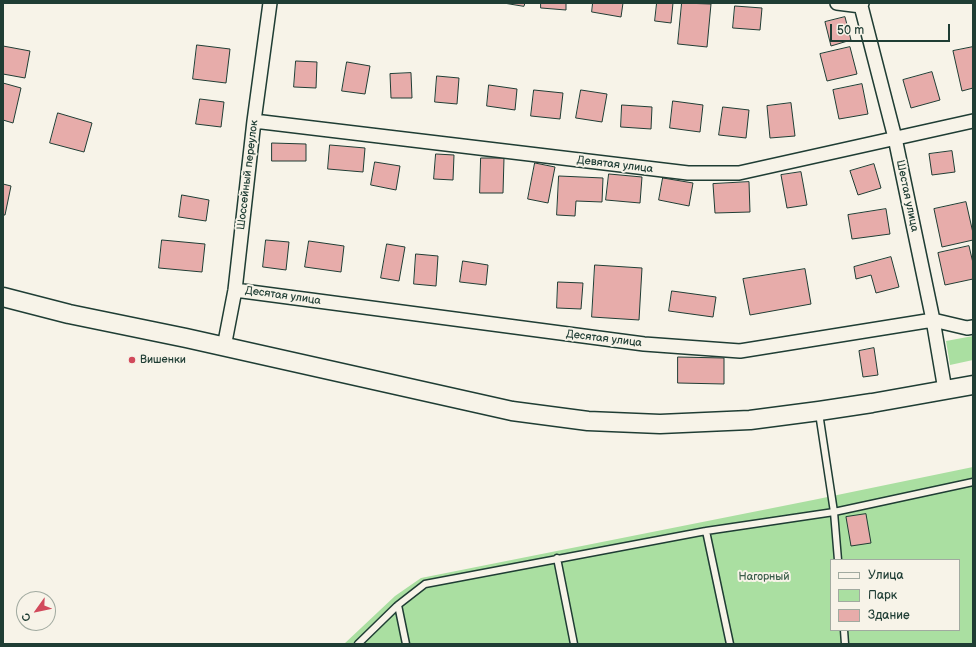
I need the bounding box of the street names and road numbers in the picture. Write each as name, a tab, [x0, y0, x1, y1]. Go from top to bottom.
street label: Шоссейный переулок	[235, 119, 261, 231]
street label: Девятая улица	[576, 154, 654, 176]
street label: Шестая улица	[893, 159, 921, 233]
street label: Десятая улица	[244, 284, 322, 308]
street label: Десятая улица	[565, 328, 643, 350]

